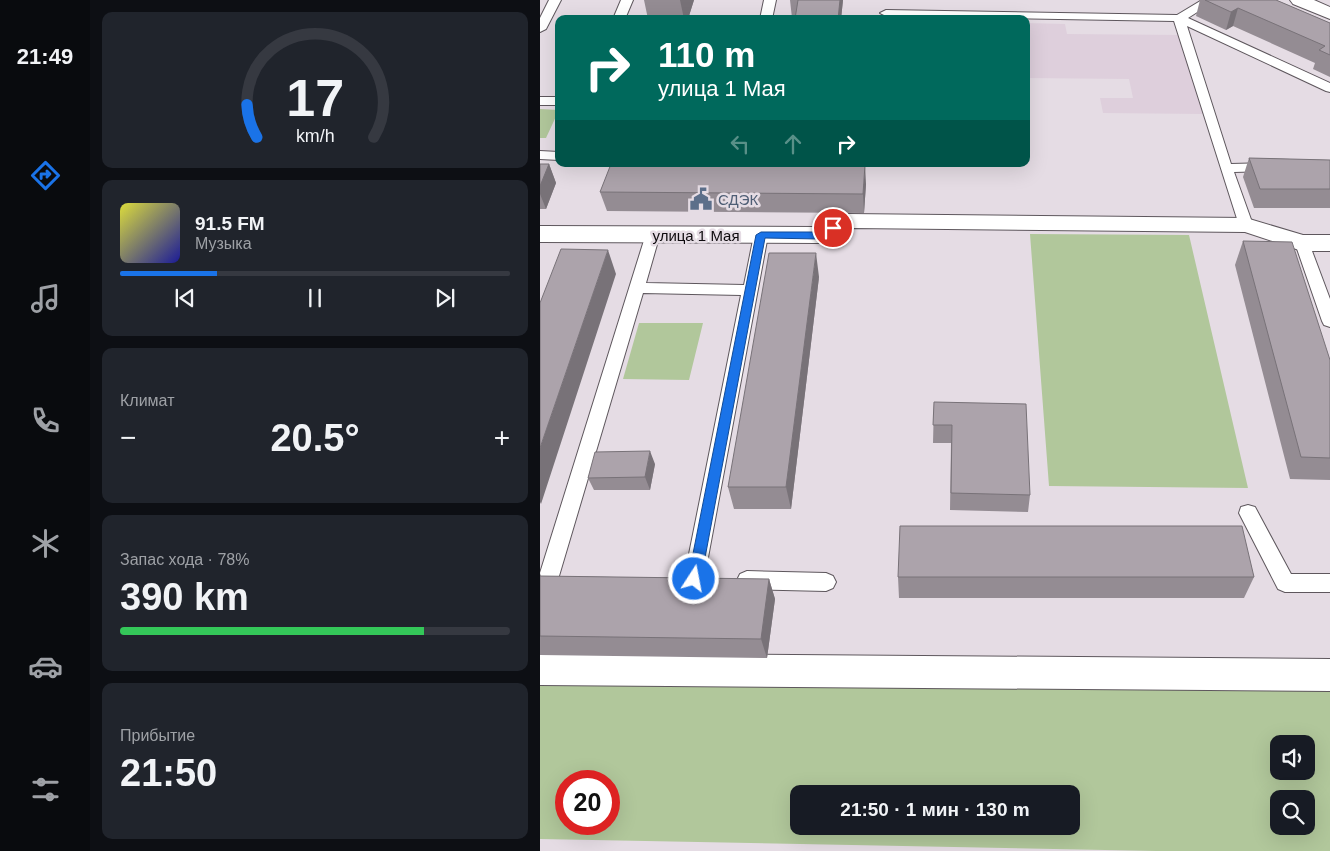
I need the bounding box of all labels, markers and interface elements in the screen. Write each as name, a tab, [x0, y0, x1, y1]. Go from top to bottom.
icon: right	[575, 35, 640, 100]
text: 110 m	[658, 35, 755, 74]
text: 21:49	[17, 44, 73, 69]
text: 17	[286, 69, 344, 127]
text: улица 1 Мая	[658, 76, 786, 101]
text: km/h	[296, 126, 334, 146]
icon: left	[726, 130, 754, 158]
icon: ahead	[779, 130, 807, 158]
icon: right	[832, 130, 860, 158]
icon: directions	[28, 158, 63, 193]
public building icon: СДЭК	[688, 186, 714, 212]
place label: СДЭК	[718, 191, 758, 208]
pin	[812, 207, 854, 249]
text: 91.5 FM	[195, 213, 265, 234]
icon: arrive	[819, 214, 847, 242]
street label: улица 1 Мая	[652, 227, 740, 244]
text: Музыка	[195, 235, 252, 252]
icon: music	[28, 281, 63, 316]
icon: previous	[171, 284, 199, 312]
icon: pause	[301, 284, 329, 312]
icon: next	[431, 284, 459, 312]
text: Климат	[120, 392, 174, 409]
icon: phone	[28, 403, 63, 438]
text: 20.5°	[270, 417, 360, 459]
text: −	[120, 422, 136, 453]
text: +	[494, 422, 510, 453]
icon: climate	[28, 526, 63, 561]
text: Запас хода · 78%	[120, 551, 249, 568]
position arrow	[667, 552, 719, 604]
text: 390 km	[120, 576, 249, 618]
icon: car	[28, 649, 63, 684]
text: Прибытие	[120, 727, 195, 744]
map controls	[1270, 735, 1315, 835]
button: sound	[1270, 735, 1315, 780]
text: 21:50	[120, 752, 217, 794]
speed limit sign: 20	[555, 770, 620, 835]
icon: filters	[28, 772, 63, 807]
button: search	[1270, 790, 1315, 835]
text: 21:50 · 1 мин · 130 m	[840, 799, 1030, 820]

